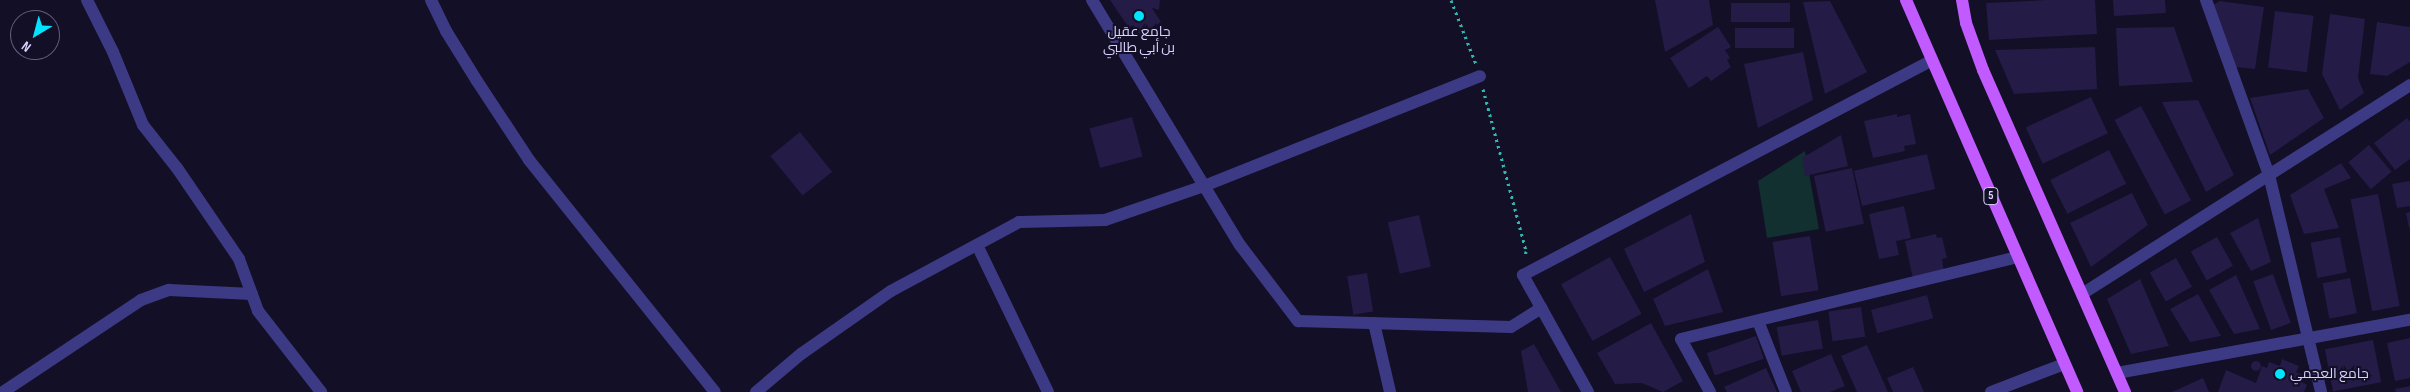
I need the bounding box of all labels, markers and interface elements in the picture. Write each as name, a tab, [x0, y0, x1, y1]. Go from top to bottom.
north arrow	[10, 10, 60, 60]
marker: جامع عقيل بن أبي طالبي	[1133, 10, 1145, 22]
place label: جامع عقيل بن أبي طالبي	[1103, 24, 1175, 56]
text: N	[18, 38, 34, 56]
road number: 5	[1982, 187, 2000, 206]
place label: جامع العجمي	[2290, 366, 2369, 382]
marker: جامع العجمي	[2274, 368, 2286, 380]

